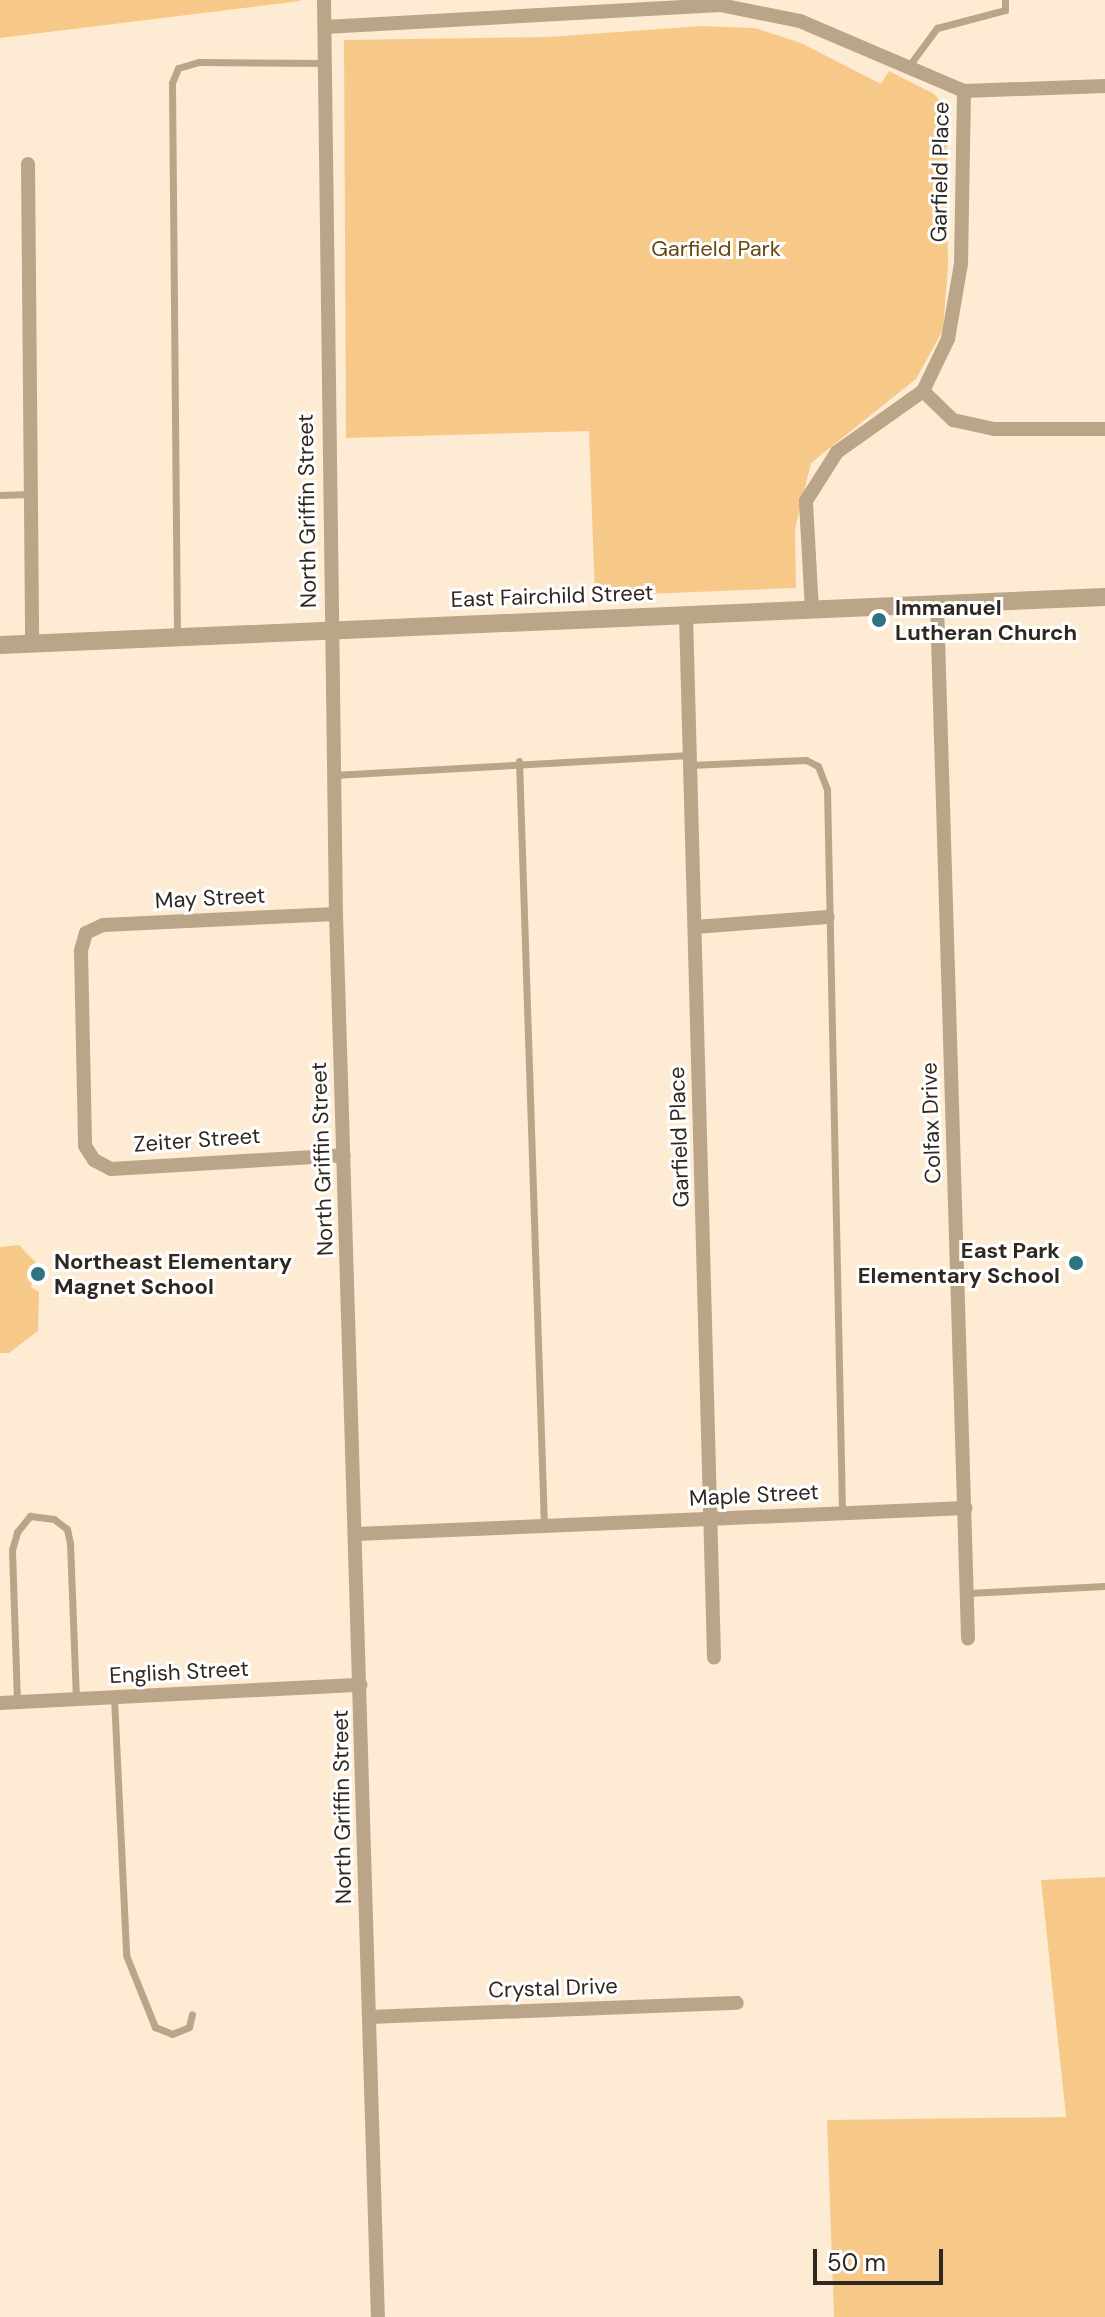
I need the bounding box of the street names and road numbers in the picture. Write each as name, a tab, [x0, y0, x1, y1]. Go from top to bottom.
street label: Garfield Place	[926, 101, 954, 243]
street label: North Griffin Street	[292, 414, 322, 608]
street label: East Fairchild Street	[450, 579, 654, 613]
street label: May Street	[154, 882, 266, 914]
street label: North Griffin Street	[305, 1061, 339, 1257]
street label: Colfax Drive	[916, 1062, 946, 1184]
street label: Garfield Place	[663, 1066, 695, 1208]
street label: Zeiter Street	[133, 1122, 261, 1158]
street label: Maple Street	[688, 1478, 820, 1512]
street label: English Street	[109, 1655, 249, 1689]
street label: North Griffin Street	[327, 1710, 357, 1904]
street label: Crystal Drive	[488, 1973, 618, 2003]

